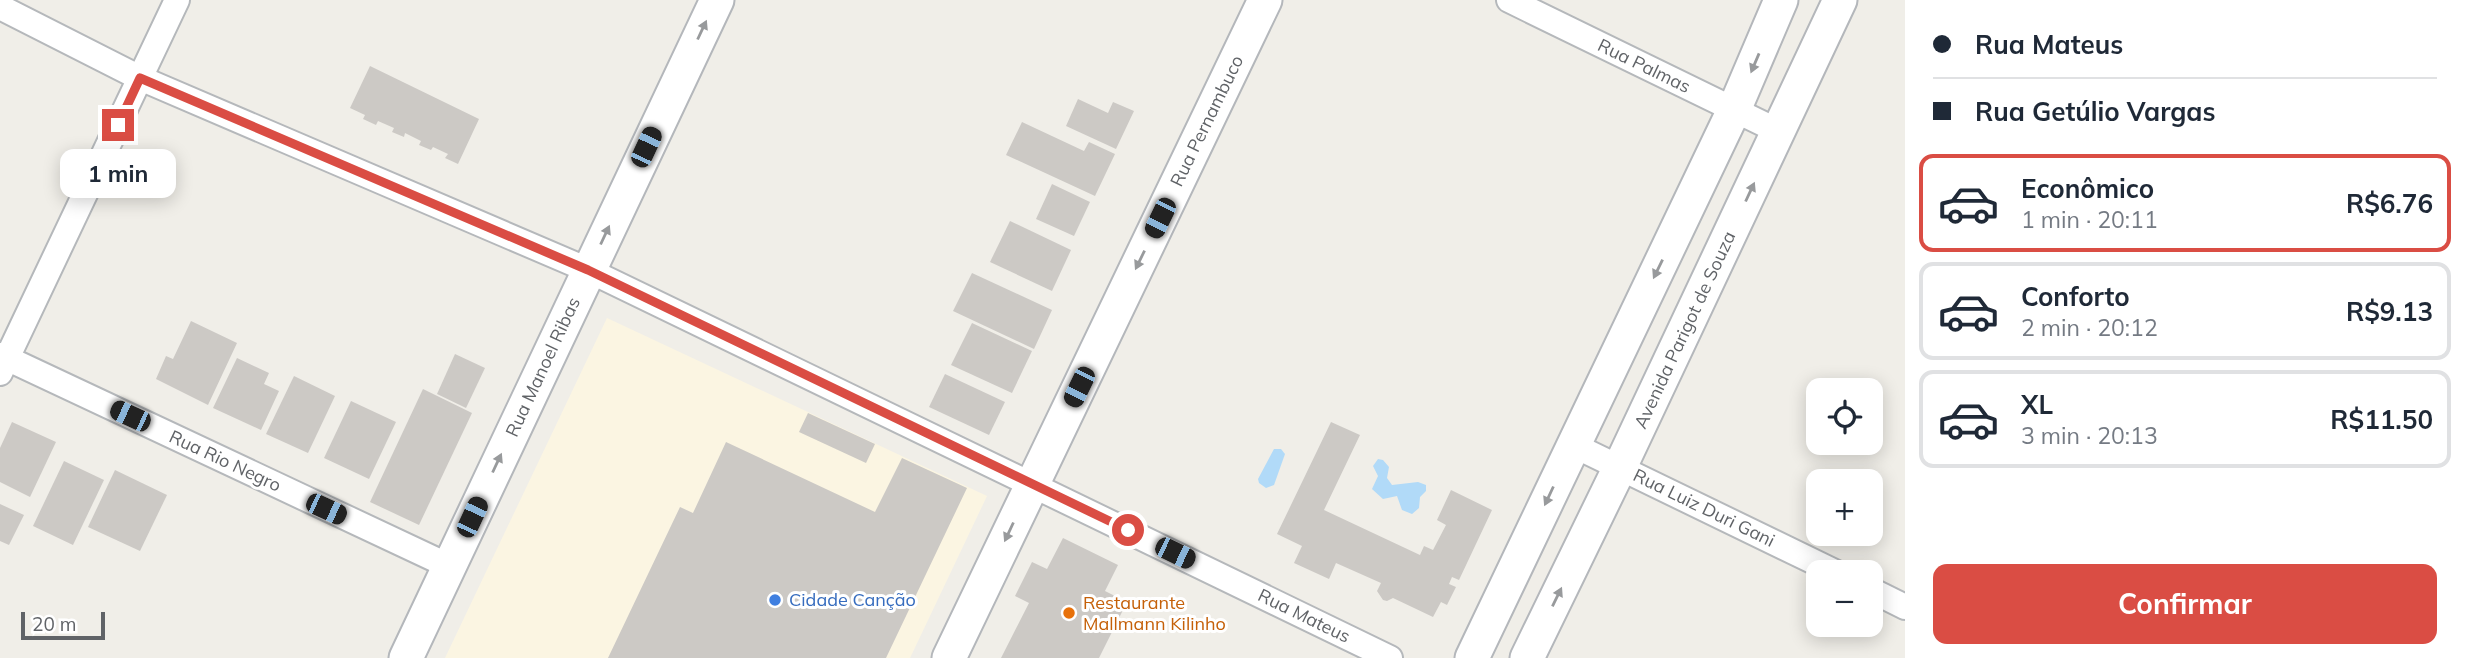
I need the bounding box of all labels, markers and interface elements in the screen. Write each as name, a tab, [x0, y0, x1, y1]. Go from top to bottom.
one-way arrow	[697, 20, 708, 40]
text: Rua Mateus	[1975, 28, 2123, 61]
street label: Rua Palmas	[1594, 33, 1694, 98]
street label: Rua Pernambuco	[1165, 51, 1248, 190]
one-way arrow	[1749, 52, 1760, 73]
text: Rua Getúlio Vargas	[1975, 95, 2216, 128]
route end	[102, 109, 134, 141]
car	[628, 124, 665, 170]
callout: 1 min	[60, 150, 176, 198]
text: 1 min	[88, 159, 148, 188]
icon: car	[1937, 172, 2000, 235]
text: Econômico	[2021, 172, 2154, 205]
one-way arrow	[1744, 182, 1755, 202]
text: R$6.76	[2346, 187, 2433, 220]
car	[1142, 195, 1179, 241]
text: 1 min · 20:11	[2021, 205, 2158, 234]
one-way arrow	[599, 225, 610, 245]
street label: Avenida Parigot de Souza	[1629, 227, 1740, 432]
one-way arrow	[1134, 250, 1145, 270]
one-way arrow	[1652, 259, 1664, 279]
icon: car	[1937, 280, 2000, 343]
text: Conforto	[2021, 280, 2130, 313]
street label: Rua Manoel Ribas	[500, 293, 585, 440]
text: R$9.13	[2346, 295, 2433, 328]
text: 2 min · 20:12	[2021, 313, 2158, 342]
car	[1061, 364, 1098, 410]
map controls	[1806, 378, 1883, 637]
button: locate	[1806, 378, 1883, 455]
icon: car	[1937, 388, 2000, 451]
text: XL	[2021, 388, 2053, 421]
car	[107, 398, 154, 434]
text: R$11.50	[2330, 403, 2433, 436]
text: 3 min · 20:13	[2021, 421, 2158, 450]
street label: Rua Rio Negro	[166, 425, 285, 497]
one-way arrow	[492, 453, 503, 473]
street label: Rua Luiz Duri Gani	[1630, 463, 1779, 552]
button: +	[1806, 469, 1883, 546]
one-way arrow	[1543, 486, 1555, 506]
car	[303, 491, 350, 527]
car	[454, 494, 491, 540]
route start	[1112, 514, 1144, 546]
one-way arrow	[1004, 522, 1015, 542]
car	[1152, 534, 1199, 572]
button: −	[1806, 560, 1883, 637]
button: Confirmar	[1933, 564, 2437, 644]
street label: Rua Mateus	[1254, 583, 1354, 648]
one-way arrow	[1551, 587, 1563, 607]
place label: Cidade Canção	[789, 588, 916, 611]
place label: Restaurante Mallmann Kilinho	[1083, 591, 1226, 635]
marker: Cidade Canção	[767, 592, 783, 608]
marker: Restaurante Mallmann Kilinho	[1061, 605, 1077, 621]
scale bar	[21, 609, 105, 641]
text: 20 m	[32, 612, 76, 636]

